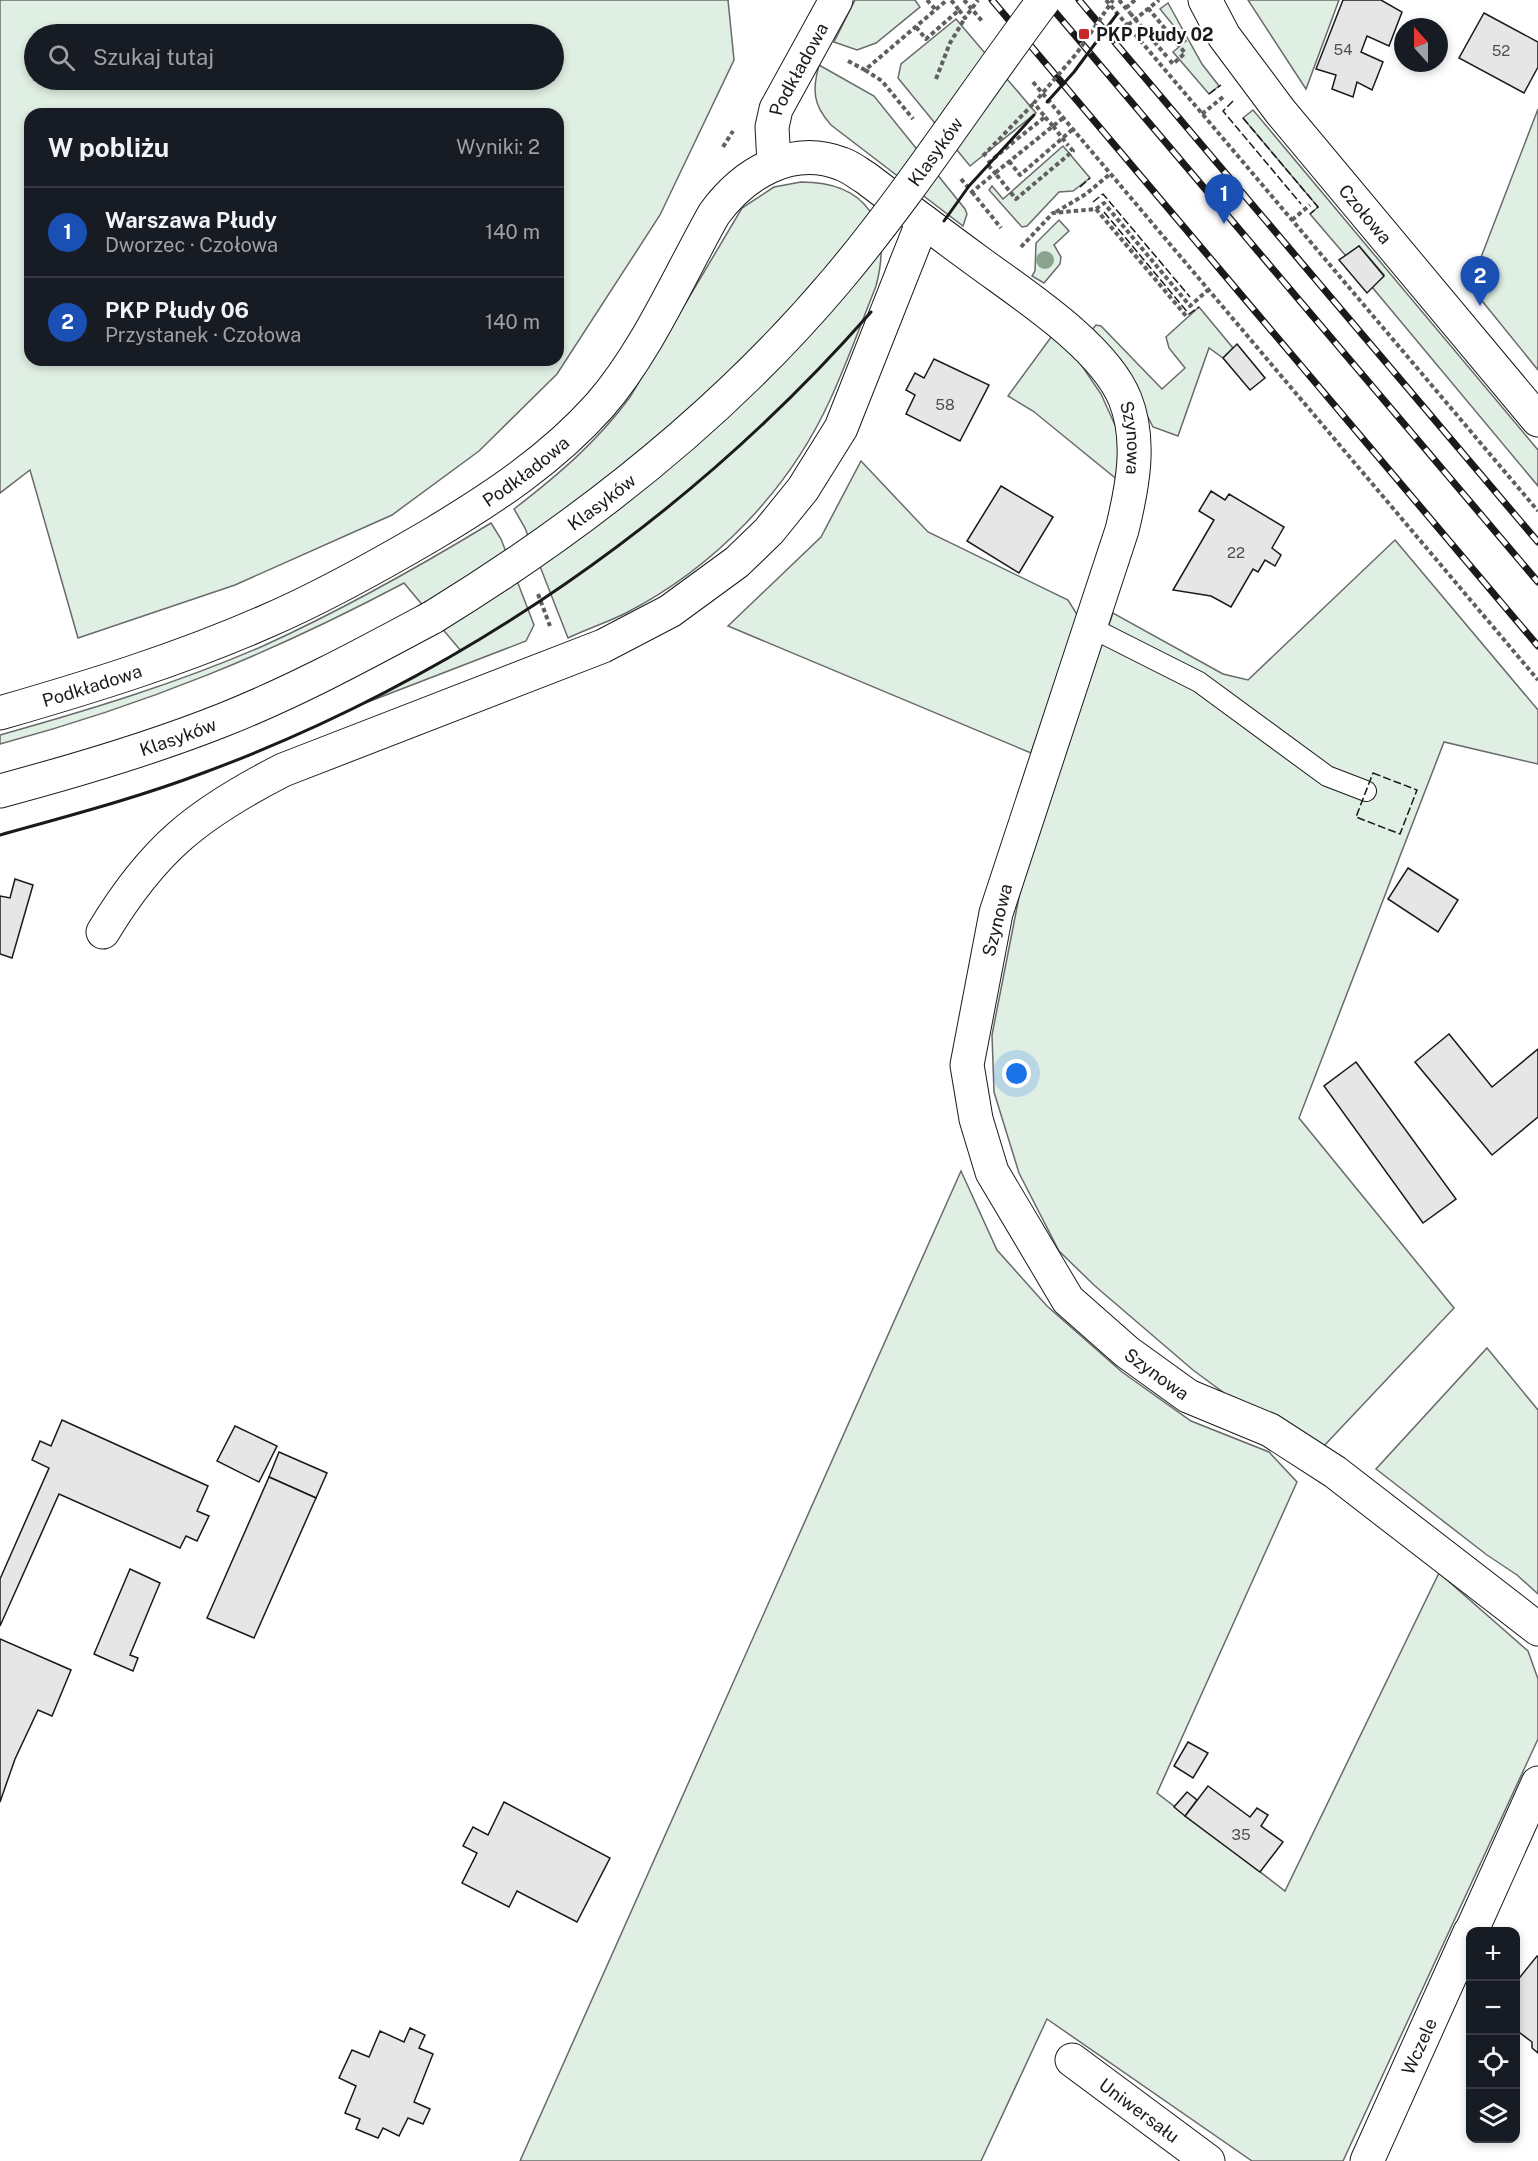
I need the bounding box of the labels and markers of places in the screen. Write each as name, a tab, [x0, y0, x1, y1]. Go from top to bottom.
place label: PKP Płudy 02	[1096, 24, 1214, 45]
marker: PKP Płudy 02	[1077, 27, 1091, 41]
pin: 1	[1204, 174, 1244, 224]
pin: 2	[1460, 256, 1500, 306]

